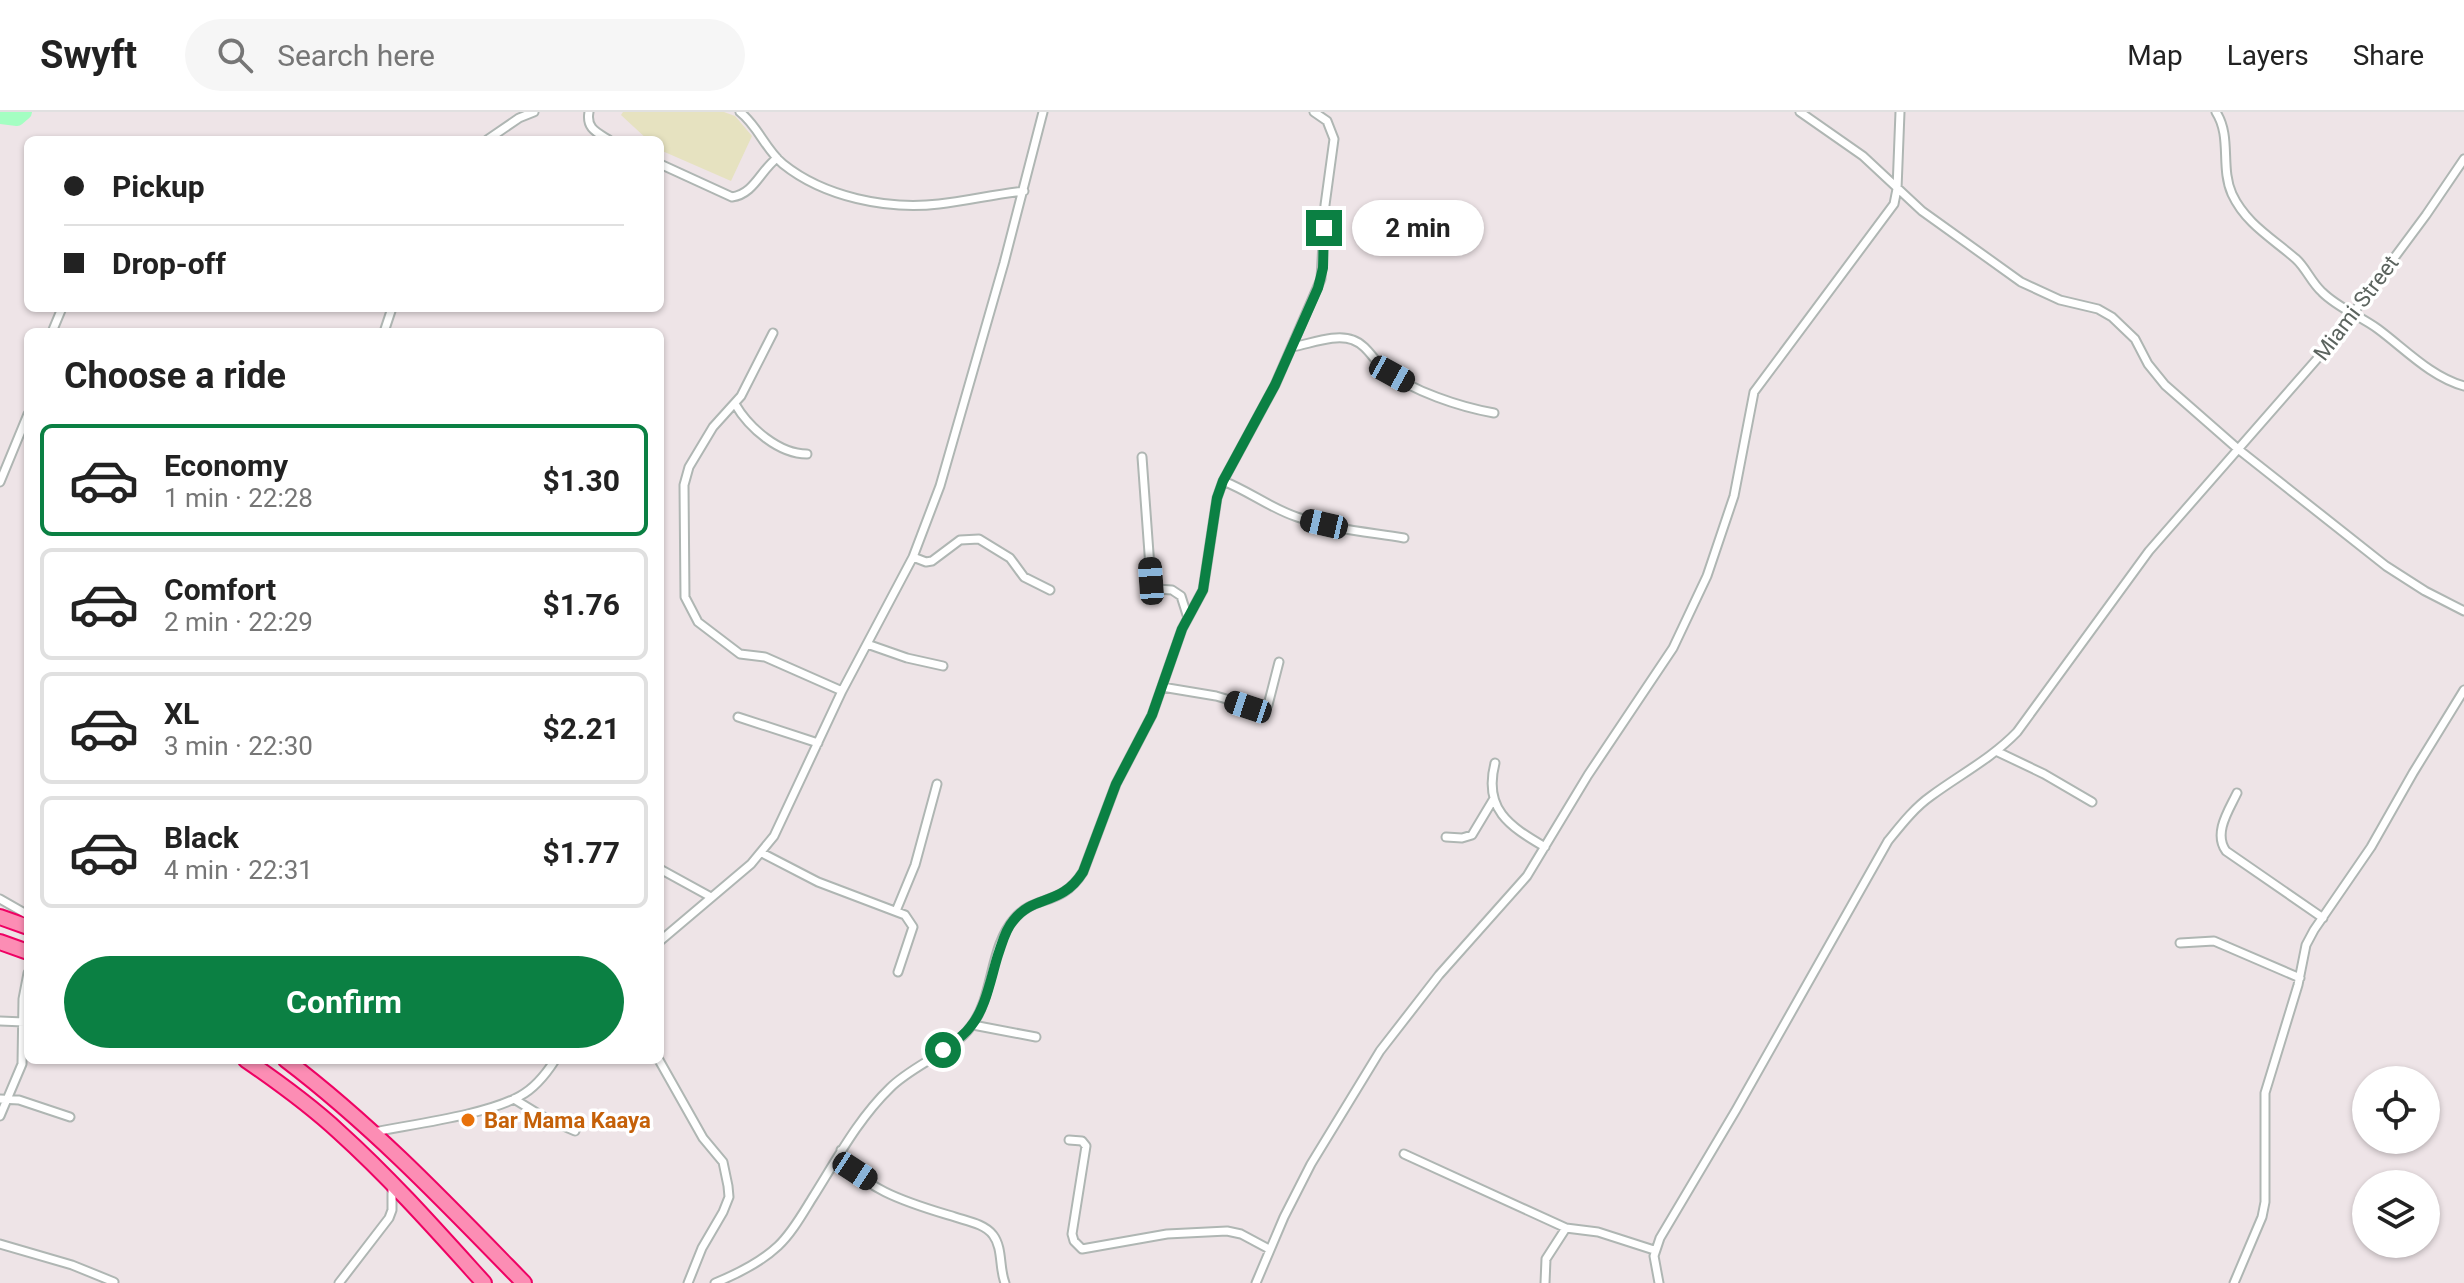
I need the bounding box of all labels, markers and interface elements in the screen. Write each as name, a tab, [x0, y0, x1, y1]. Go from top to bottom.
search box	[185, 19, 745, 91]
text: Swyft	[40, 33, 137, 77]
icon: search	[213, 33, 257, 77]
text: Search here	[277, 38, 435, 73]
text: Map	[2127, 39, 2183, 72]
text: Layers	[2227, 39, 2309, 72]
text: Share	[2353, 39, 2424, 72]
text: Pickup	[112, 169, 205, 204]
callout: 2 min	[1352, 200, 1484, 256]
route end	[1306, 210, 1342, 246]
text: 2 min	[1385, 213, 1451, 243]
text: Drop-off	[112, 246, 226, 281]
street label: Miami Street	[2309, 251, 2403, 365]
car	[1365, 352, 1419, 396]
text: Choose a ride	[64, 355, 286, 397]
icon: car	[68, 444, 140, 516]
text: Economy	[164, 448, 288, 483]
text: $1.30	[542, 463, 620, 498]
text: 1 min · 22:28	[164, 483, 313, 513]
car	[1298, 507, 1350, 541]
car	[1137, 556, 1165, 606]
icon: car	[68, 568, 140, 640]
text: Comfort	[164, 572, 276, 607]
text: $1.76	[542, 587, 620, 622]
text: 2 min · 22:29	[164, 607, 313, 637]
car	[1221, 688, 1275, 726]
icon: car	[68, 692, 140, 764]
text: XL	[164, 696, 199, 731]
text: $2.21	[542, 711, 620, 746]
text: 3 min · 22:30	[164, 731, 313, 761]
icon: car	[68, 816, 140, 888]
text: Black	[164, 820, 239, 855]
text: $1.77	[542, 835, 620, 870]
text: 4 min · 22:31	[164, 855, 313, 885]
button: Confirm	[64, 956, 624, 1048]
route start	[925, 1032, 961, 1068]
map controls	[2352, 1066, 2440, 1258]
button: locate	[2352, 1066, 2440, 1154]
place label: Bar Mama Kaaya	[484, 1108, 651, 1133]
marker: Bar Mama Kaaya	[459, 1111, 477, 1129]
car	[828, 1148, 882, 1194]
button: layers	[2352, 1170, 2440, 1258]

